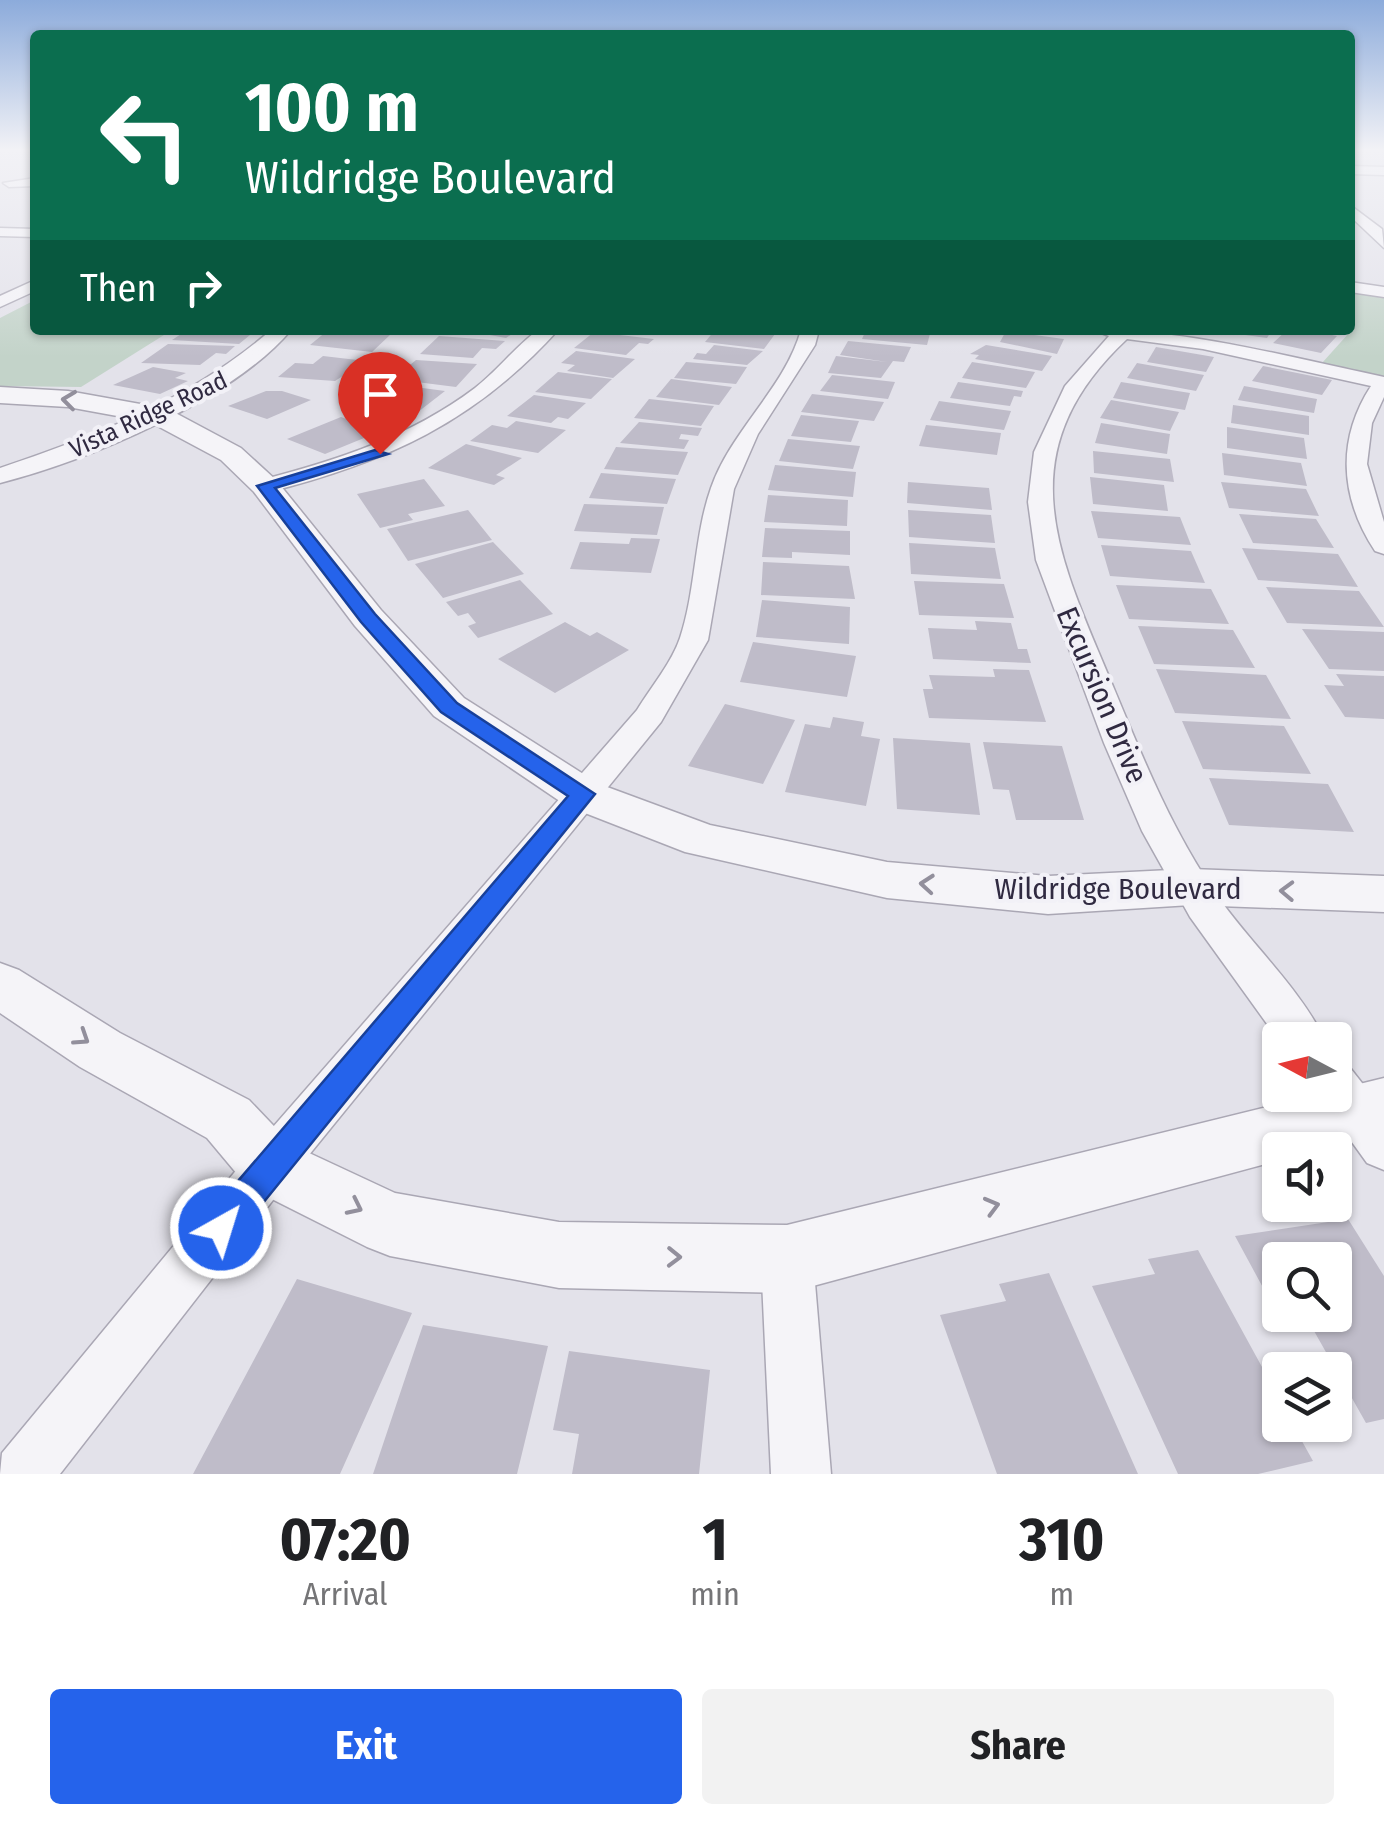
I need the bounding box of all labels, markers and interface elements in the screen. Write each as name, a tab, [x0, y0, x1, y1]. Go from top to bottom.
text: 100 m	[245, 66, 419, 150]
icon: left	[80, 70, 210, 200]
text: Wildridge Boulevard	[245, 151, 616, 205]
icon: right	[176, 260, 231, 315]
text: Then	[80, 265, 156, 311]
pin	[338, 352, 423, 455]
street label: Vista Ridge Road	[65, 365, 232, 465]
icon: arrive	[353, 367, 408, 422]
one-way arrow	[61, 390, 77, 411]
street label: Excursion Drive	[1049, 602, 1155, 788]
street label: Wildridge Boulevard	[994, 871, 1242, 907]
one-way arrow	[919, 873, 935, 895]
one-way arrow	[1278, 880, 1294, 901]
north arrow	[1262, 1022, 1352, 1112]
map controls	[1262, 1022, 1352, 1442]
one-way arrow	[71, 1025, 89, 1044]
button: sound	[1262, 1132, 1352, 1222]
position arrow	[169, 1176, 273, 1280]
one-way arrow	[345, 1195, 363, 1215]
one-way arrow	[983, 1197, 1000, 1218]
button: search	[1262, 1242, 1352, 1332]
one-way arrow	[666, 1246, 682, 1268]
button: layers	[1262, 1352, 1352, 1442]
text: 07:20	[279, 1504, 411, 1576]
text: 1	[702, 1504, 728, 1576]
text: 310	[1019, 1504, 1105, 1576]
text: Arrival	[303, 1575, 388, 1613]
text: min	[690, 1575, 740, 1613]
text: m	[1050, 1575, 1074, 1613]
button: Exit	[50, 1689, 682, 1804]
button: Share	[702, 1689, 1334, 1804]

